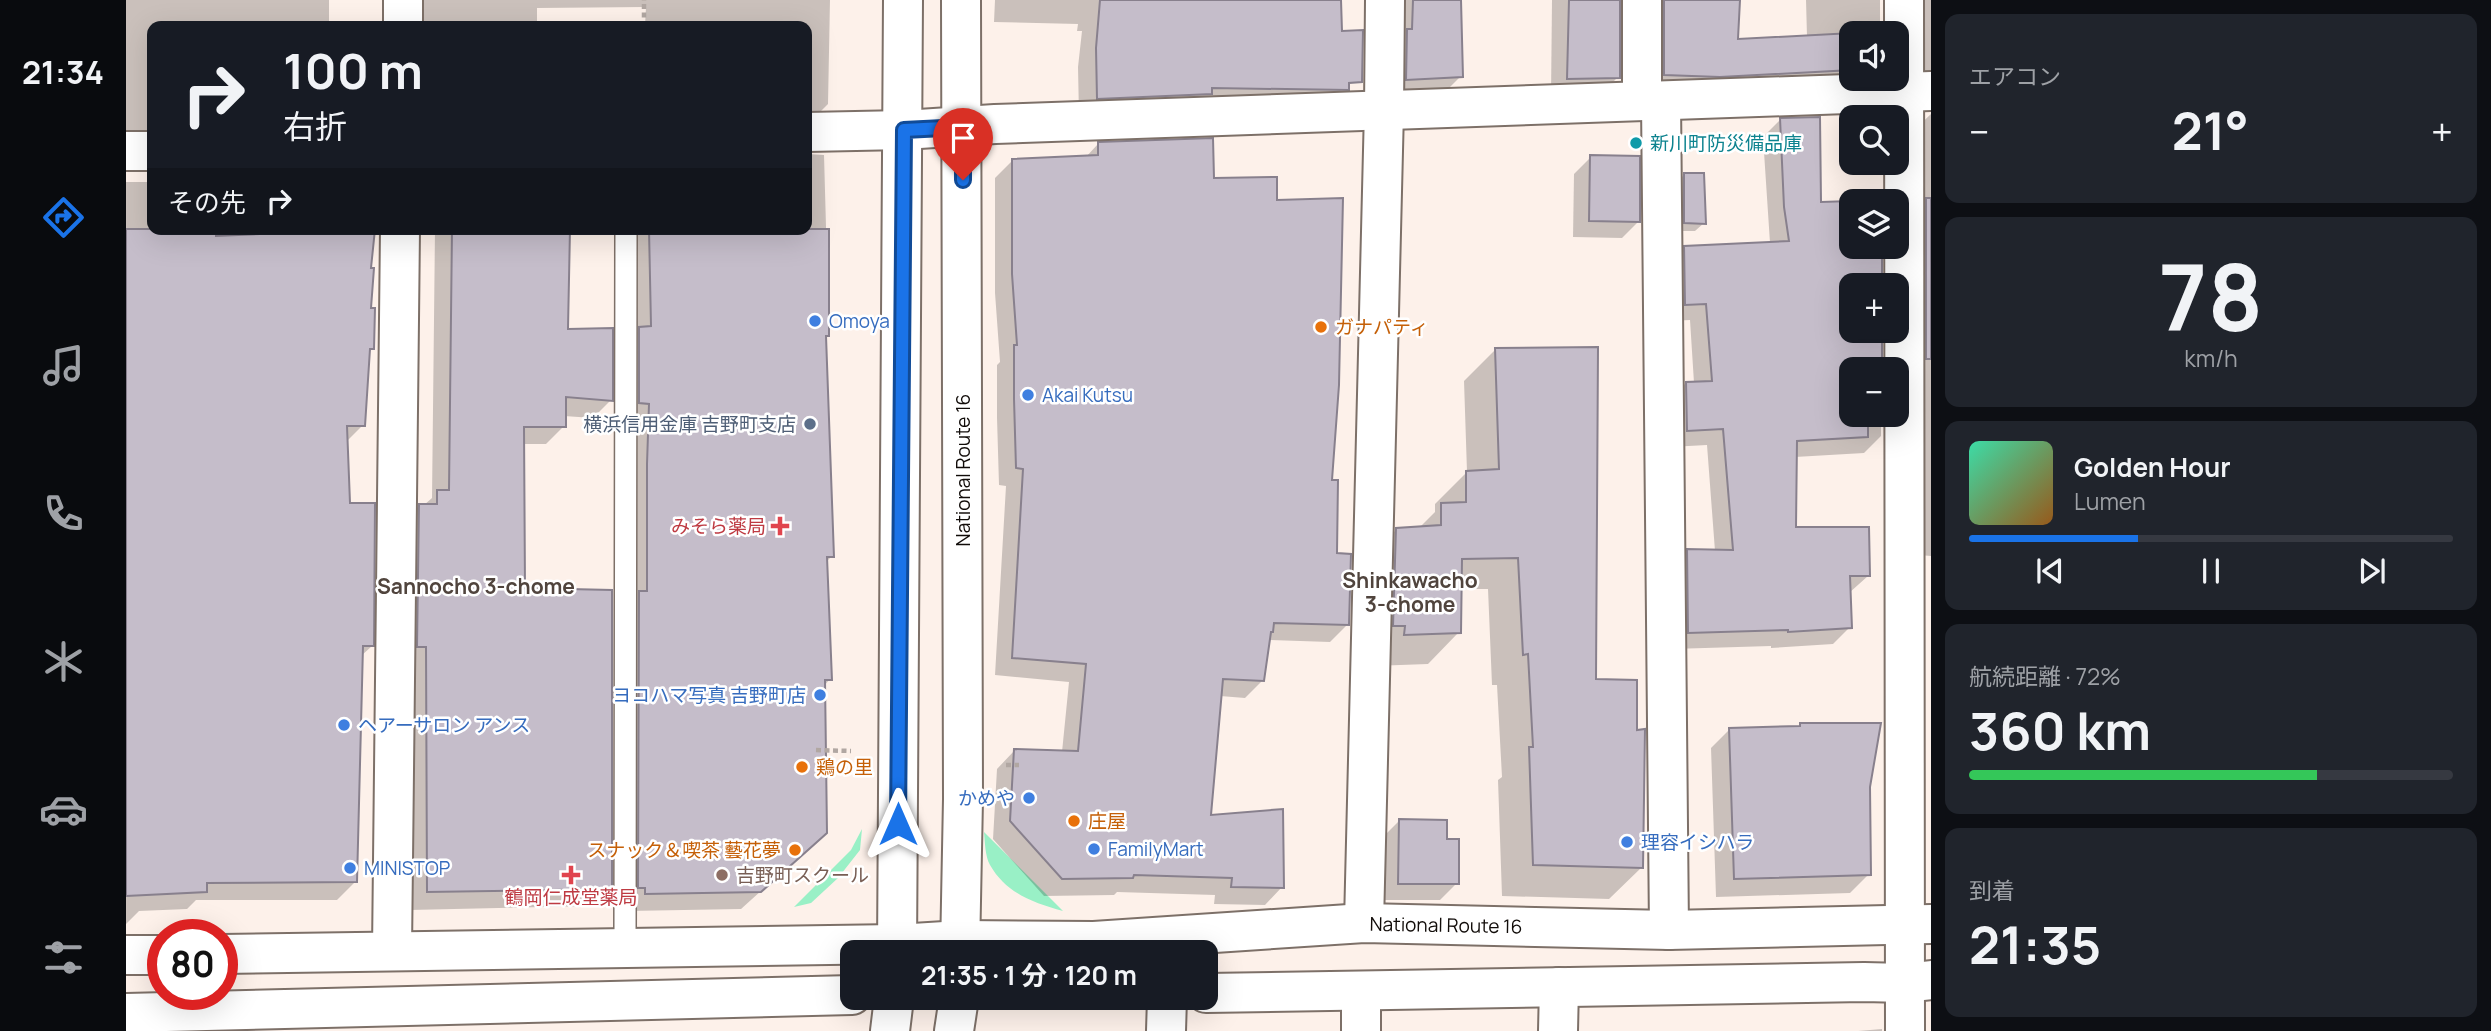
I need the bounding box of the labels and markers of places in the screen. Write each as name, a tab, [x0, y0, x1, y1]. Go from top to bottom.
pin	[933, 108, 993, 180]
place label: 新川町防災備品庫	[1650, 130, 1802, 156]
marker: 新川町防災備品庫	[1628, 135, 1644, 151]
place label: Omoya	[829, 308, 890, 334]
marker: Omoya	[807, 313, 823, 329]
place label: ガナパティ	[1335, 314, 1429, 340]
marker: ガナパティ	[1313, 319, 1329, 335]
place label: Akai Kutsu	[1042, 382, 1133, 408]
marker: Akai Kutsu	[1020, 387, 1036, 403]
place label: 横浜信用金庫 吉野町支店	[583, 411, 796, 437]
marker: 横浜信用金庫 吉野町支店	[802, 416, 818, 432]
place label: みそら薬局	[671, 513, 766, 539]
marker: みそら薬局	[772, 518, 788, 534]
place label: ヨコハマ写真 吉野町店	[612, 682, 806, 708]
marker: ヨコハマ写真 吉野町店	[812, 687, 828, 703]
place label: ヘアーサロン アンス	[358, 712, 530, 738]
marker: ヘアーサロン アンス	[336, 717, 352, 733]
place label: 鶏の里	[816, 754, 873, 780]
marker: 鶏の里	[794, 759, 810, 775]
place label: かめや	[958, 785, 1015, 811]
marker: かめや	[1021, 790, 1037, 806]
place label: 庄屋	[1088, 808, 1126, 834]
marker: 庄屋	[1066, 813, 1082, 829]
place label: 理容イシハラ	[1641, 829, 1754, 855]
marker: 理容イシハラ	[1619, 834, 1635, 850]
place label: FamilyMart	[1108, 836, 1204, 862]
place label: スナック＆喫茶 藝花夢	[587, 837, 781, 863]
marker: FamilyMart	[1086, 841, 1102, 857]
marker: スナック＆喫茶 藝花夢	[787, 842, 803, 858]
place label: MINISTOP	[364, 855, 450, 881]
marker: MINISTOP	[342, 860, 358, 876]
place label: 吉野町スクール	[736, 862, 869, 888]
marker: 鶴岡仁成堂薬局	[563, 867, 579, 883]
marker: 吉野町スクール	[714, 867, 730, 883]
place label: 鶴岡仁成堂薬局	[504, 884, 638, 910]

